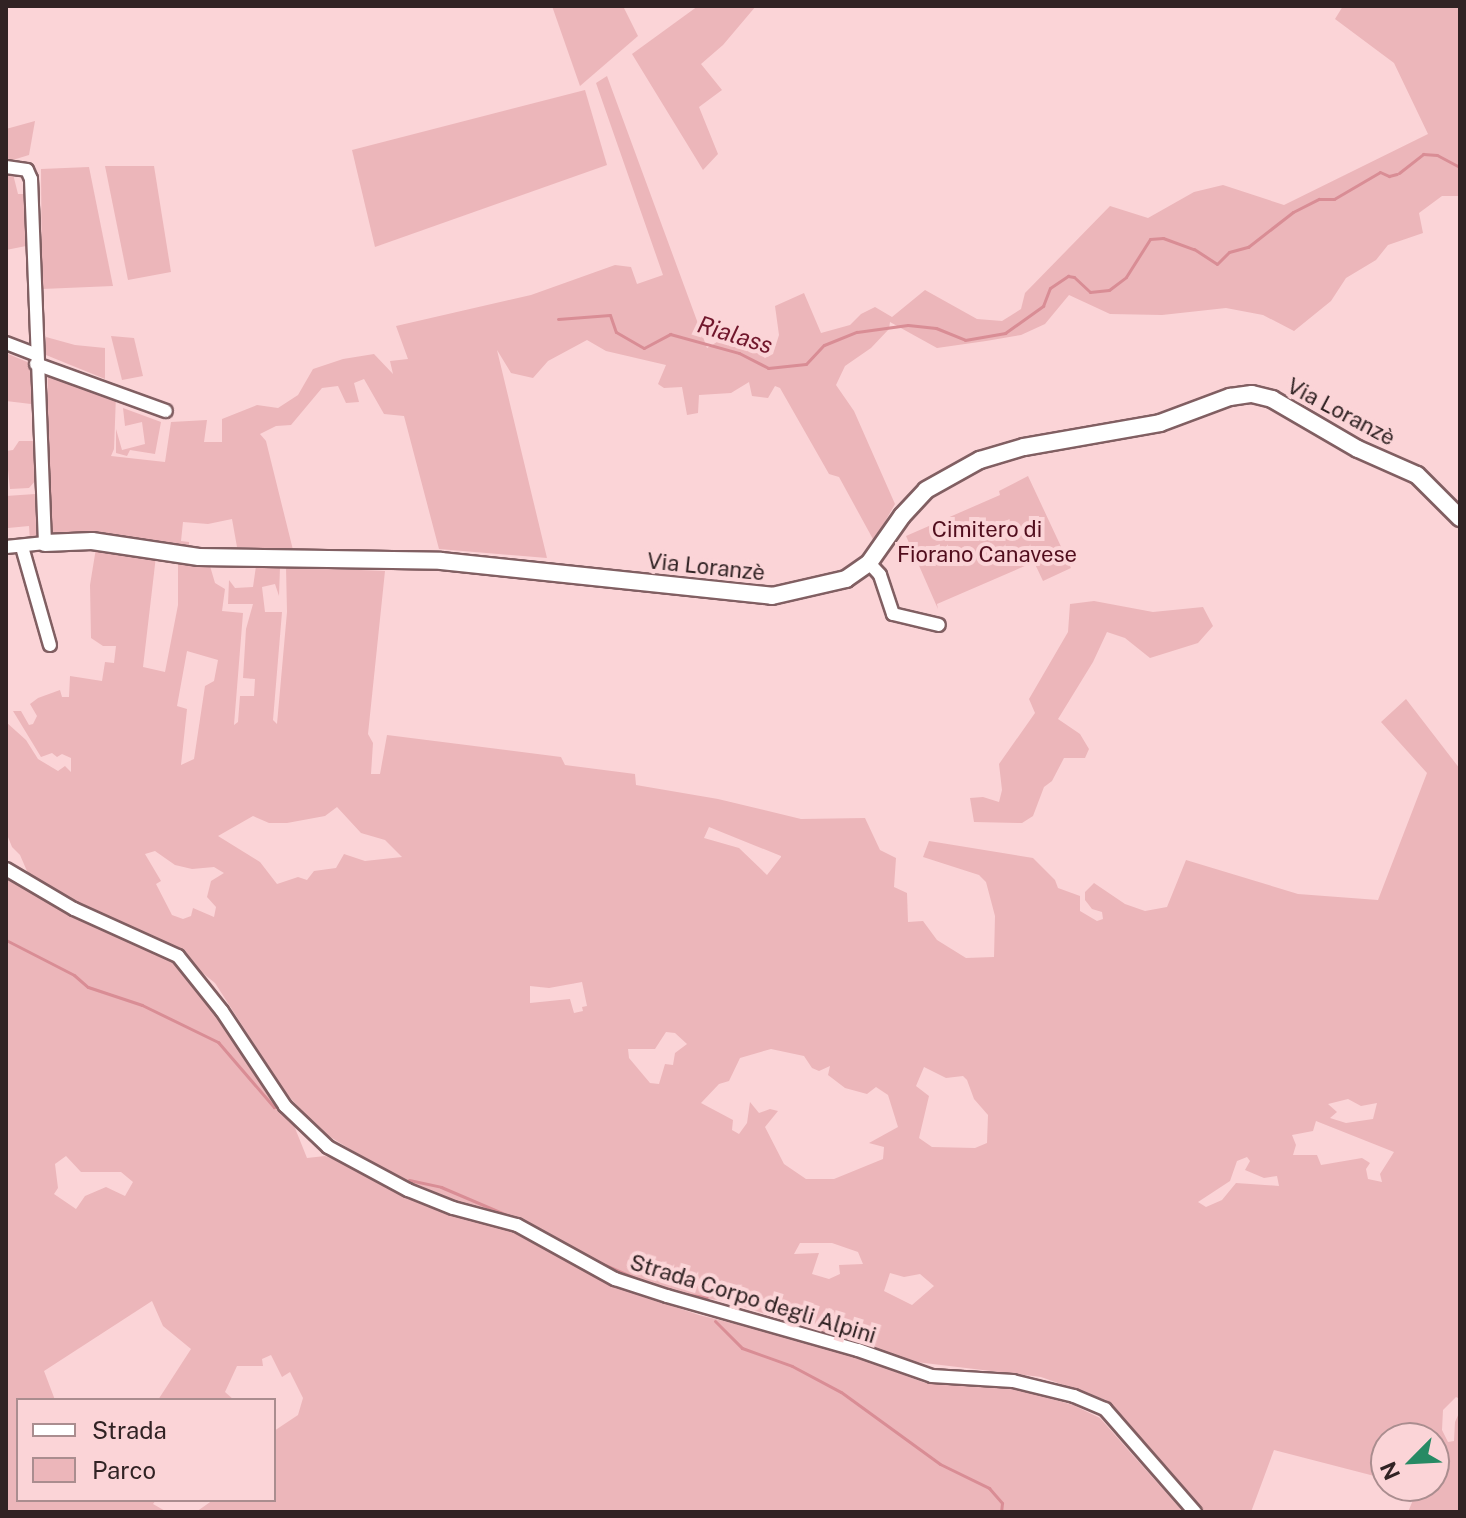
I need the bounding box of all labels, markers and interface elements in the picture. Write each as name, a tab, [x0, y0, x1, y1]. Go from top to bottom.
water label: Rialass	[694, 310, 776, 360]
street label: Via Loranzè	[1283, 373, 1399, 451]
park label: Cimitero di Fiorano Canavese	[897, 516, 1077, 568]
street label: Via Loranzè	[646, 548, 766, 586]
street label: Strada Corpo degli Alpini	[627, 1249, 879, 1349]
legend	[16, 1398, 276, 1502]
text: Strada	[92, 1416, 167, 1444]
north arrow	[1370, 1422, 1450, 1502]
text: Parco	[92, 1456, 156, 1484]
text: N	[1375, 1458, 1405, 1484]

